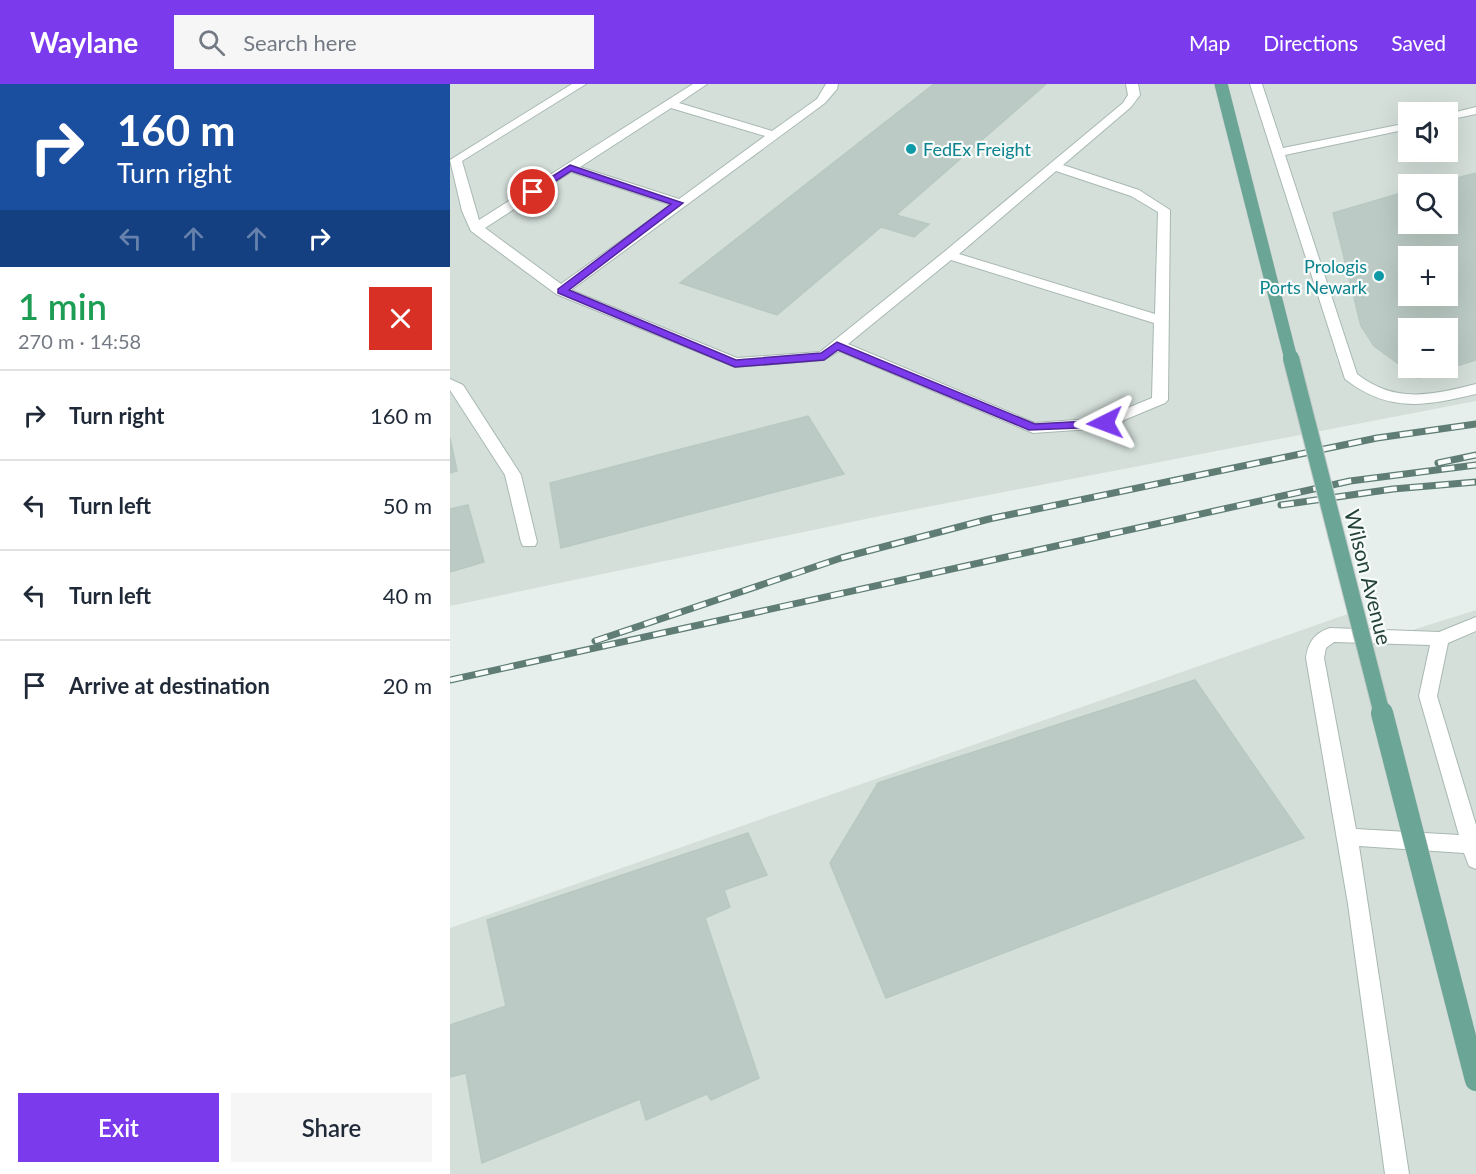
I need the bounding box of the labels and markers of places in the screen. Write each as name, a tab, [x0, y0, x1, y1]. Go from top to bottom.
place label: FedEx Freight	[923, 138, 1032, 160]
marker: FedEx Freight	[904, 142, 918, 156]
pin	[507, 166, 558, 217]
place label: Prologis Ports Newark	[1260, 255, 1368, 298]
marker: Prologis Ports Newark	[1372, 269, 1386, 283]

